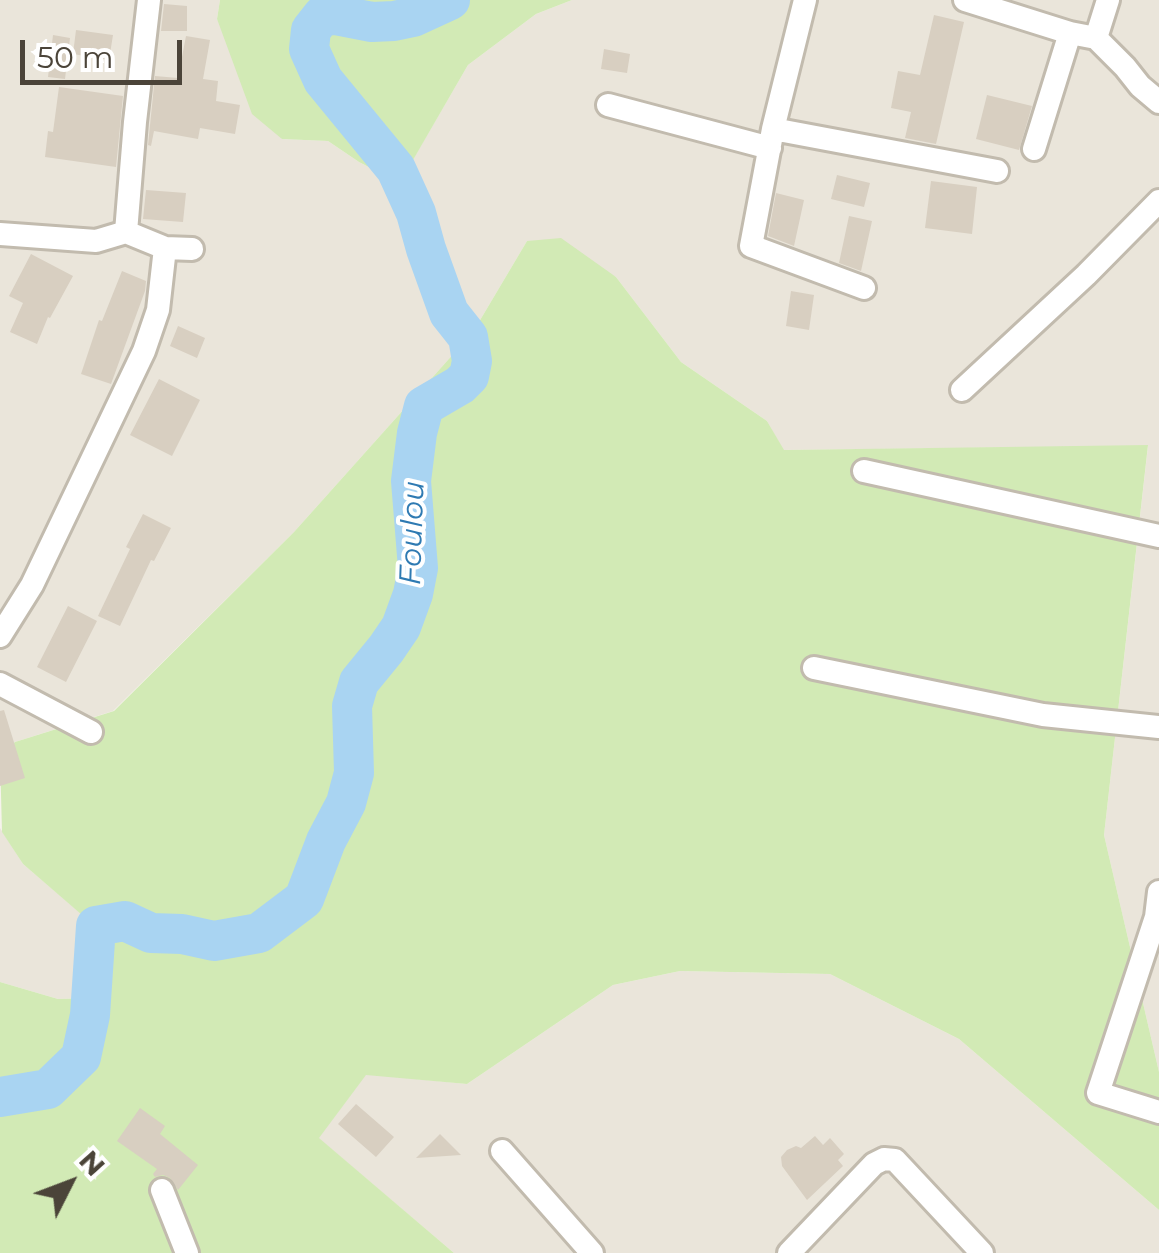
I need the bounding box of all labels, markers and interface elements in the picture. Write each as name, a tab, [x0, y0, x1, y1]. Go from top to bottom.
scale bar	[25, 20, 188, 82]
text: 50 m	[37, 39, 114, 76]
water label: Foulou	[393, 480, 433, 586]
north arrow	[20, 1133, 120, 1233]
text: N	[72, 1143, 112, 1183]

